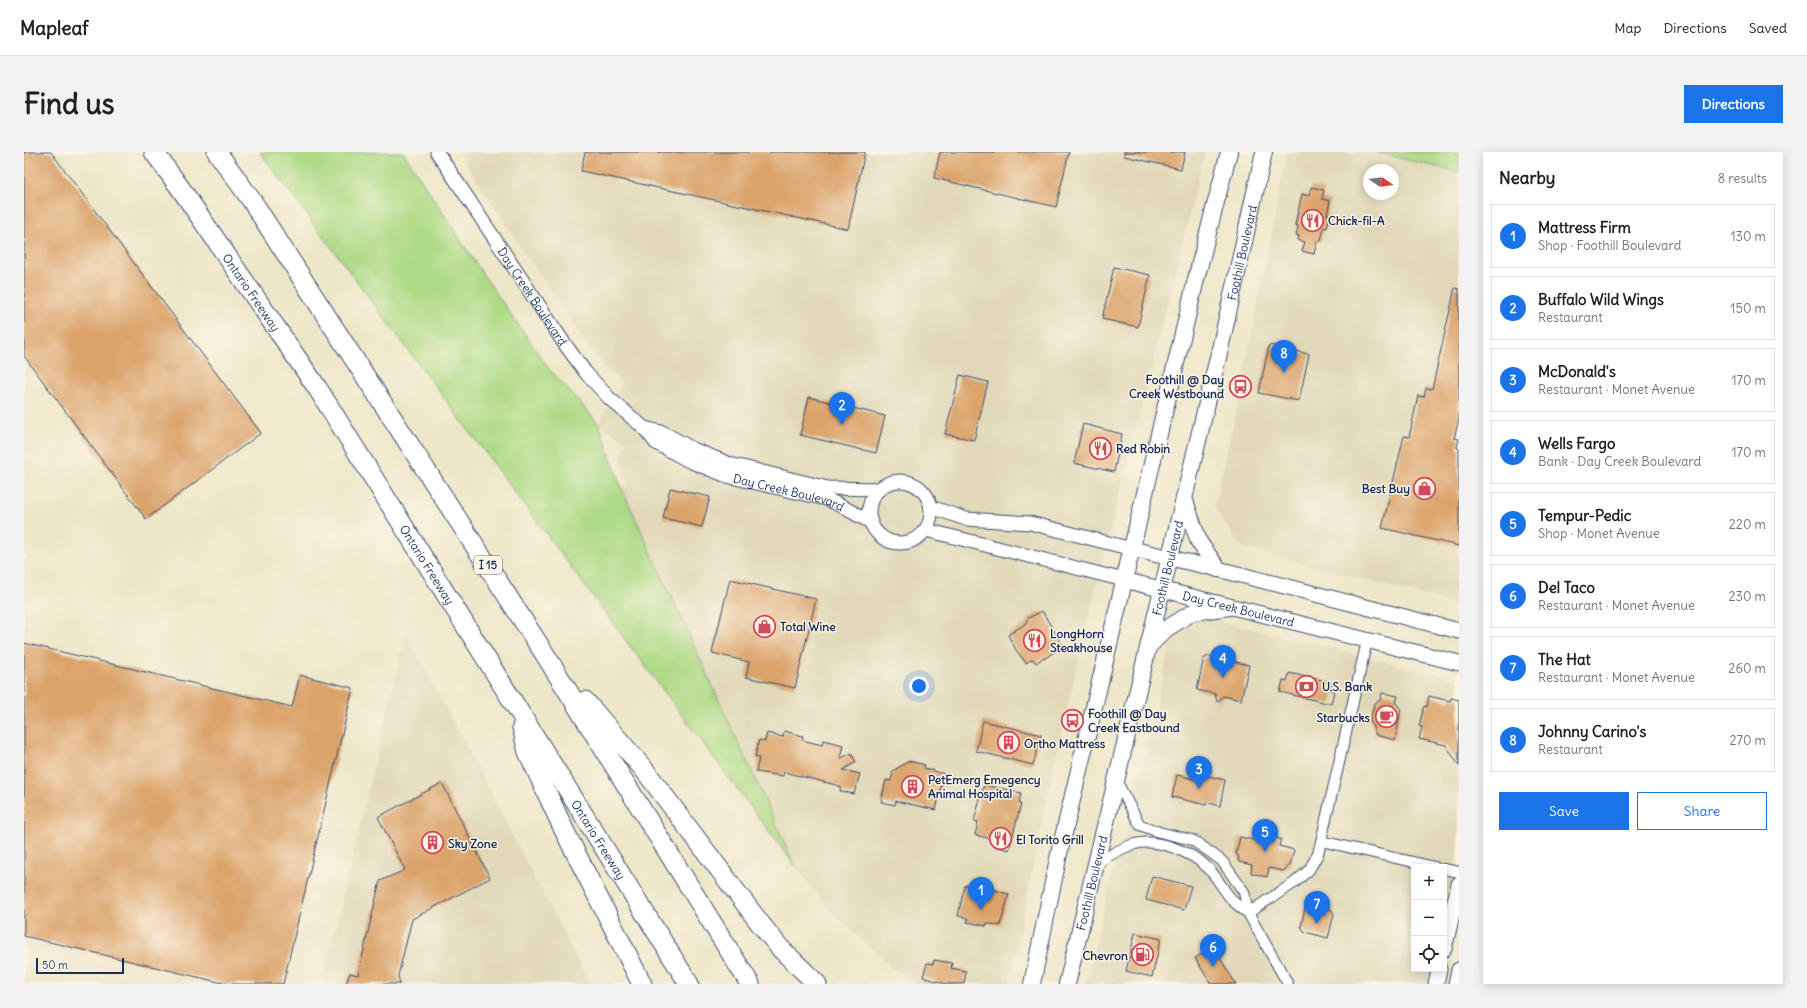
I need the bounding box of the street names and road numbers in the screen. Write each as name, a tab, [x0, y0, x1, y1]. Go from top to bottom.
street label: Foothill Boulevard	[1224, 204, 1259, 301]
street label: Day Creek Boulevard	[495, 244, 571, 348]
street label: Ontario Freeway	[220, 250, 284, 334]
street label: Day Creek Boulevard	[732, 470, 847, 514]
street label: Foothill Boulevard	[1149, 519, 1186, 617]
street label: Ontario Freeway	[397, 522, 458, 607]
road number: I 15	[474, 556, 502, 574]
street label: Day Creek Boulevard	[1181, 587, 1296, 629]
street label: Ontario Freeway	[568, 797, 629, 882]
street label: Foothill Boulevard	[1073, 834, 1110, 932]

